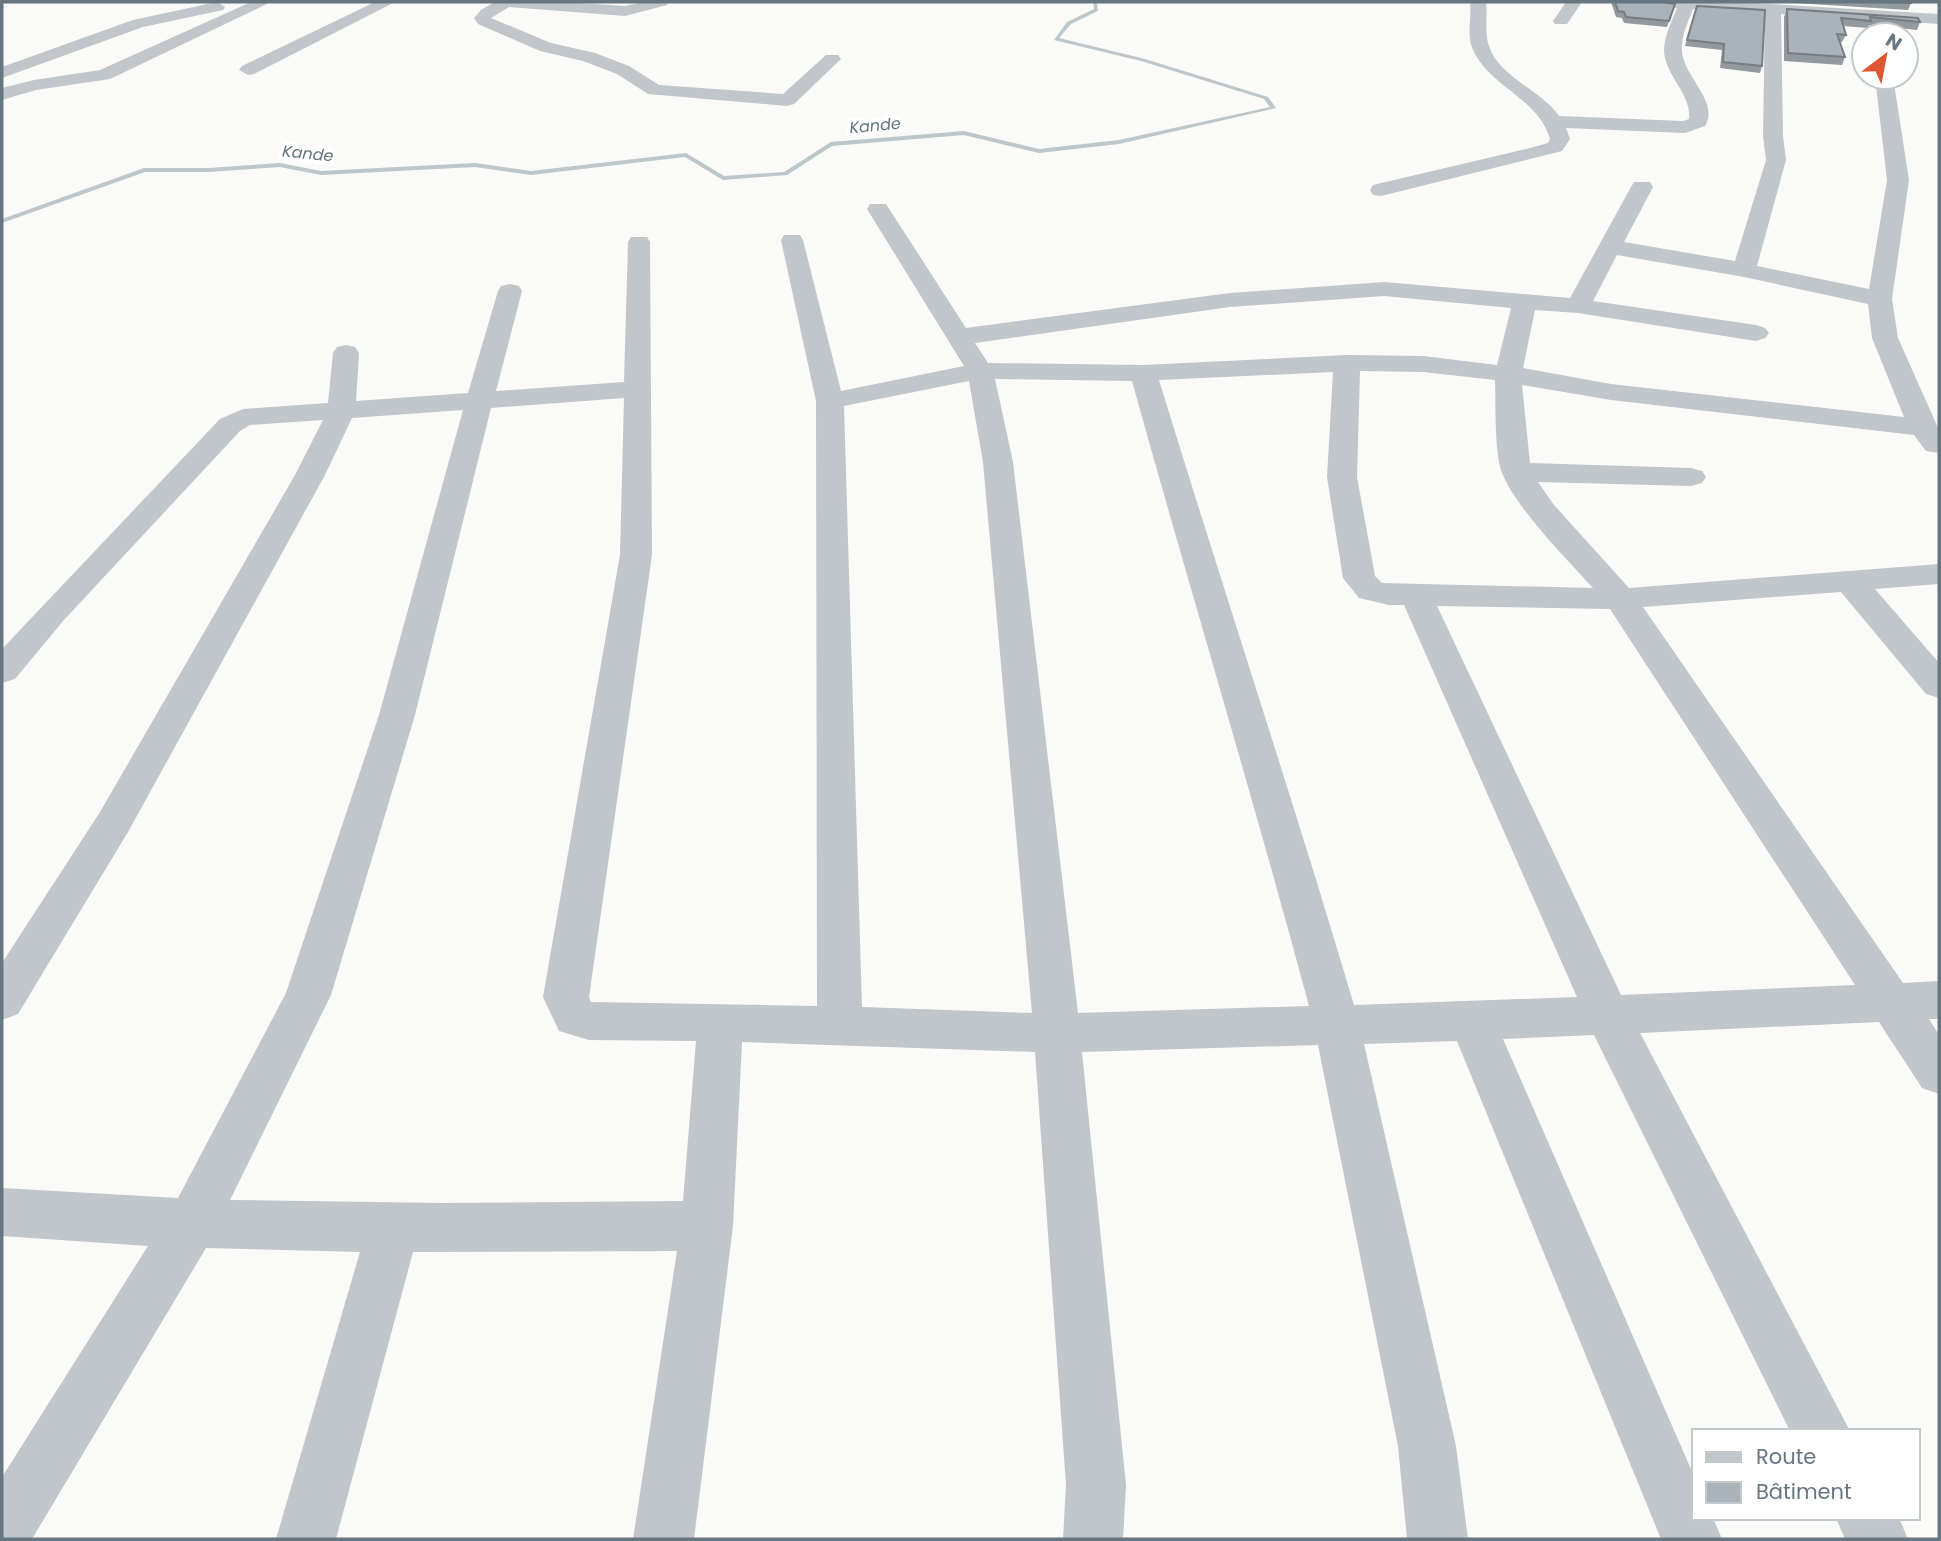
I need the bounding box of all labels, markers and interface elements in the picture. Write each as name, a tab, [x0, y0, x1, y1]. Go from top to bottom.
north arrow	[1850, 21, 1920, 91]
text: N	[1881, 27, 1907, 57]
water label: Kande	[848, 112, 902, 139]
water label: Kande	[281, 139, 335, 168]
legend	[1692, 1429, 1920, 1520]
text: Route	[1756, 1442, 1816, 1471]
text: Bâtiment	[1756, 1477, 1852, 1506]

